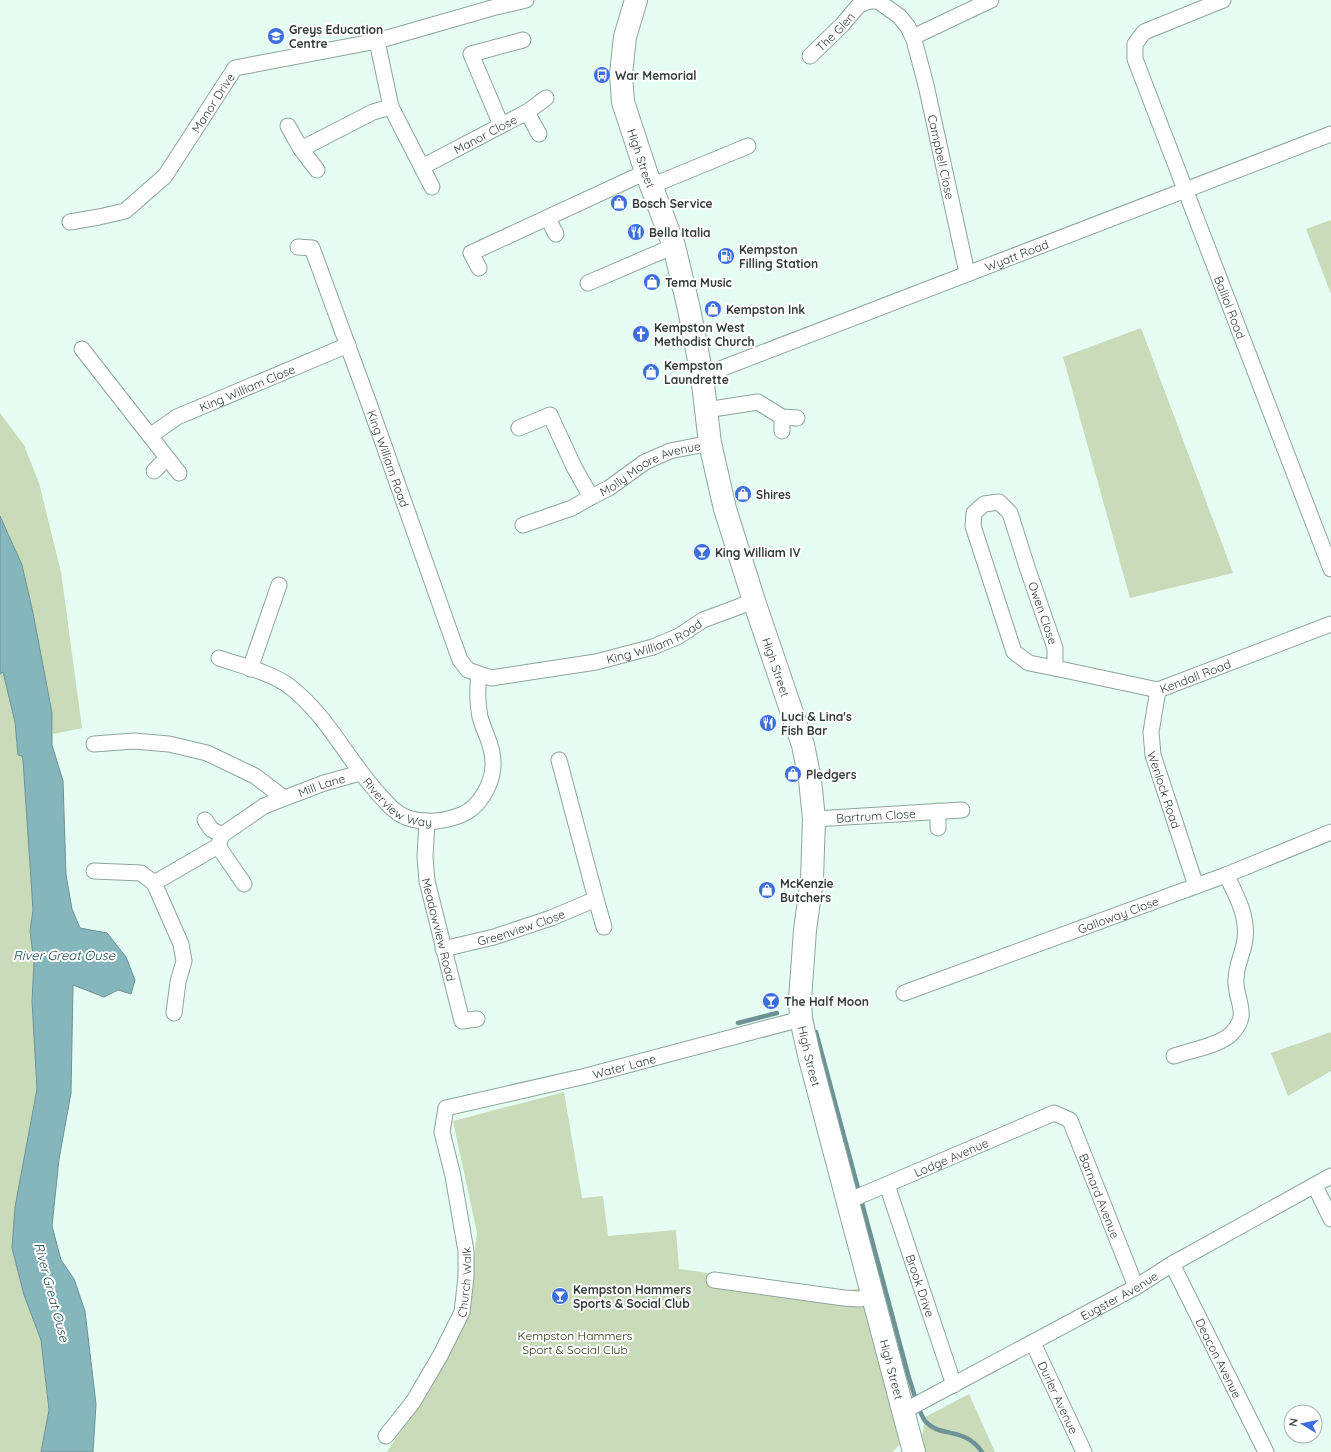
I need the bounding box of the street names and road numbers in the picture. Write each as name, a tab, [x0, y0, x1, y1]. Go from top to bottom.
street label: The Glen	[812, 9, 857, 54]
street label: Manor Drive	[188, 69, 238, 135]
street label: Manor Close	[451, 111, 519, 157]
street label: Campbell Close	[925, 113, 958, 201]
street label: High Street	[625, 127, 659, 190]
street label: Wyatt Road	[983, 236, 1050, 274]
street label: Balliol Road	[1211, 273, 1249, 341]
street label: King William Close	[197, 361, 297, 414]
street label: King William Road	[364, 408, 413, 509]
street label: Molly Moore Avenue	[597, 438, 702, 499]
street label: Owen Close	[1025, 580, 1061, 647]
street label: King William Road	[605, 616, 704, 667]
street label: High Street	[759, 635, 793, 699]
street label: Kendall Road	[1157, 656, 1233, 696]
street label: Wenlock Road	[1145, 749, 1184, 830]
street label: Mill Lane	[296, 770, 347, 800]
street label: Riverview Way	[360, 774, 432, 829]
street label: Bartrum Close	[836, 805, 916, 825]
street label: Meadowview Road	[419, 876, 459, 983]
street label: Galloway Close	[1076, 893, 1161, 936]
street label: Greenview Close	[476, 905, 567, 948]
street label: High Street	[795, 1024, 824, 1088]
street label: Water Lane	[591, 1050, 658, 1081]
street label: Lodge Avenue	[912, 1134, 991, 1179]
street label: Barnard Avenue	[1076, 1151, 1124, 1241]
street label: Church Walk	[453, 1246, 474, 1320]
street label: Brook Drive	[903, 1252, 938, 1319]
street label: Eugster Avenue	[1078, 1268, 1160, 1323]
street label: Deacon Avenue	[1193, 1315, 1245, 1401]
street label: High Street	[877, 1338, 907, 1401]
street label: Durler Avenue	[1035, 1359, 1082, 1436]

